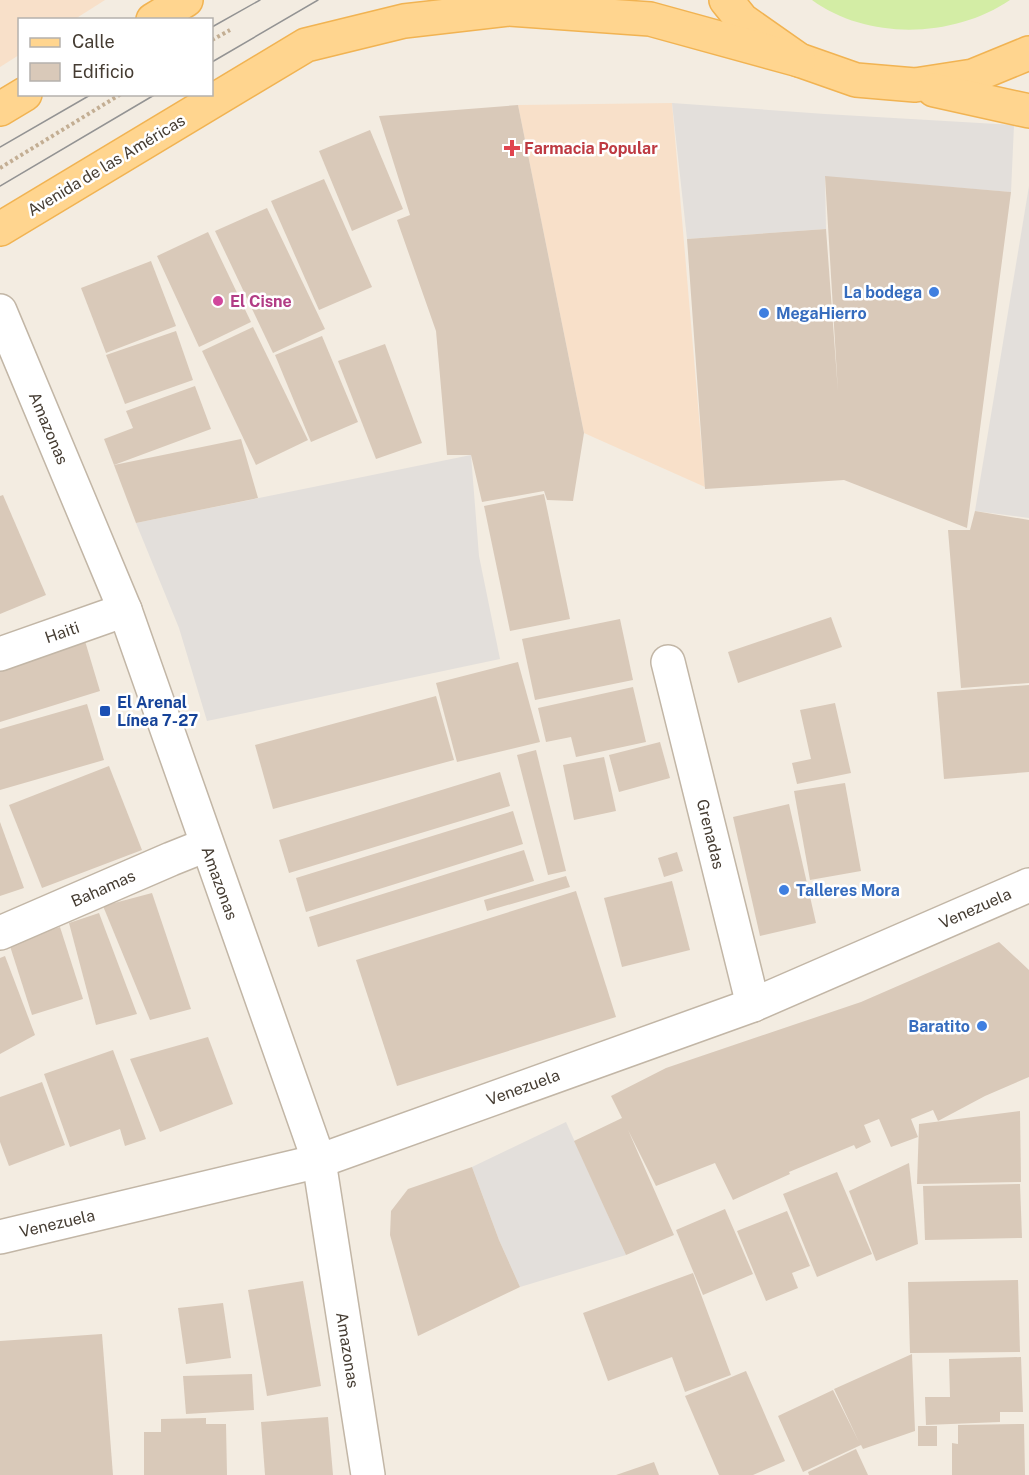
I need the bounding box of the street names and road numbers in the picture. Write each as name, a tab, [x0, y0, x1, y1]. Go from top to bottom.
street label: Avenida de las Américas	[24, 111, 188, 220]
street label: Amazonas	[25, 389, 72, 467]
street label: Haiti	[42, 618, 82, 647]
street label: Grenadas	[693, 797, 728, 871]
street label: Amazonas	[197, 844, 242, 922]
street label: Bahamas	[68, 866, 138, 911]
street label: Venezuela	[936, 884, 1014, 933]
street label: Venezuela	[484, 1065, 563, 1110]
street label: Venezuela	[18, 1206, 97, 1241]
street label: Amazonas	[332, 1311, 363, 1389]

